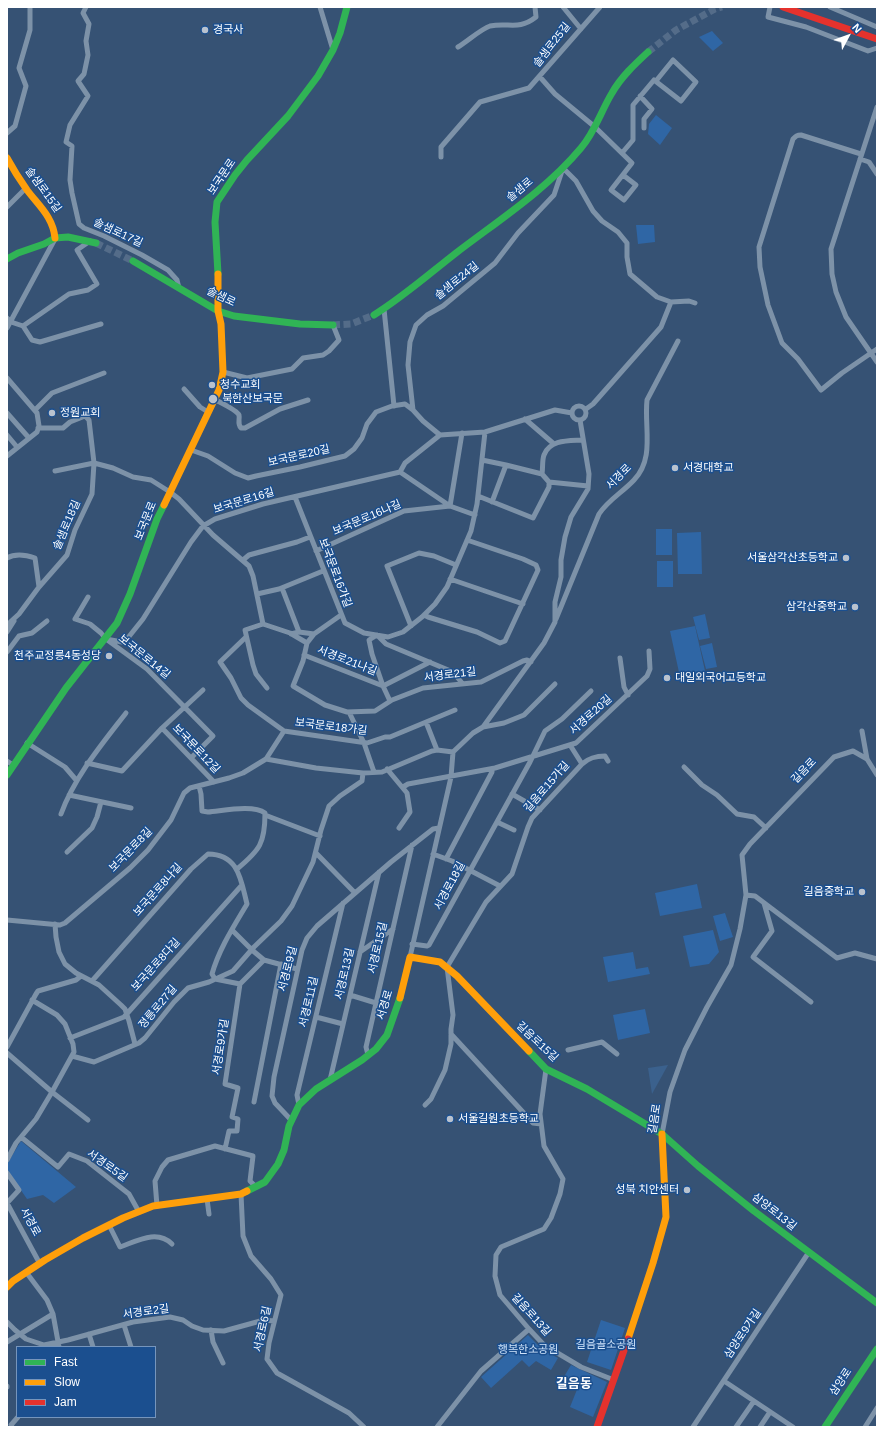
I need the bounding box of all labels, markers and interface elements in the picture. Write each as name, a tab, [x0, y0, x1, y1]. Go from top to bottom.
north arrow	[828, 16, 868, 56]
street label: 솔샘로25길	[531, 20, 573, 70]
text: N	[850, 21, 864, 35]
place label: 경국사	[213, 23, 243, 37]
marker: 경국사	[200, 25, 210, 35]
street label: 보국문로	[205, 157, 239, 197]
street label: 솔샘로15길	[22, 165, 64, 215]
street label: 솔샘로	[504, 175, 536, 205]
street label: 솔샘로17길	[91, 216, 145, 250]
street label: 솔샘로24길	[432, 259, 482, 303]
street label: 솔샘로	[204, 285, 238, 309]
place label: 청수교회	[220, 378, 260, 392]
marker: 청수교회	[207, 380, 217, 390]
place label: 북한산보국문	[222, 392, 283, 406]
marker: 북한산보국문	[207, 393, 219, 405]
place label: 정원교회	[60, 406, 100, 420]
marker: 정원교회	[47, 408, 57, 418]
street label: 보국문로20길	[267, 443, 331, 469]
place label: 서경대학교	[683, 461, 734, 475]
street label: 서경로	[604, 462, 634, 492]
marker: 서경대학교	[670, 463, 680, 473]
street label: 보국문로16길	[212, 486, 276, 516]
street label: 솔샘로18길	[51, 498, 83, 552]
street label: 보국문로16나길	[331, 498, 403, 538]
street label: 보국문로	[132, 500, 160, 542]
street label: 보국문로16가길	[316, 537, 354, 609]
place label: 서울삼각산초등학교	[747, 551, 838, 565]
marker: 서울삼각산초등학교	[841, 553, 851, 563]
place label: 삼각산중학교	[786, 600, 847, 614]
marker: 삼각산중학교	[850, 602, 860, 612]
street label: 보국문로14길	[115, 632, 173, 682]
street label: 서경로21나길	[315, 644, 379, 678]
place label: 천주교정릉4동성당	[14, 649, 101, 663]
marker: 천주교정릉4동성당	[104, 651, 114, 661]
street label: 서경로21길	[423, 665, 477, 685]
place label: 대일외국어고등학교	[675, 671, 766, 685]
marker: 대일외국어고등학교	[662, 673, 672, 683]
street label: 서경로20길	[567, 692, 615, 738]
street label: 보국문로18가길	[294, 716, 368, 738]
street label: 보국문로12길	[169, 722, 223, 776]
street label: 길음로	[789, 755, 819, 787]
street label: 길음로15가길	[521, 759, 573, 815]
street label: 보국문로8길	[107, 825, 155, 875]
street label: 서경로18길	[432, 860, 468, 912]
street label: 보국문로8나길	[131, 861, 185, 919]
place label: 길음중학교	[803, 885, 854, 899]
marker: 길음중학교	[857, 887, 867, 897]
street label: 서경로15길	[366, 921, 390, 975]
street label: 보국문로8다길	[129, 936, 183, 994]
street label: 서경로9길	[276, 945, 300, 993]
street label: 서경로13길	[333, 947, 357, 1001]
street label: 서경로11길	[297, 975, 321, 1029]
street label: 정릉로27길	[136, 983, 180, 1031]
street label: 서경로	[374, 989, 396, 1021]
street label: 서경로9가길	[210, 1018, 232, 1076]
street label: 길음로15길	[513, 1019, 561, 1065]
street label: 길음로	[646, 1103, 664, 1135]
place label: 서울길원초등학교	[458, 1112, 539, 1126]
marker: 서울길원초등학교	[445, 1114, 455, 1124]
street label: 서경로5길	[84, 1147, 130, 1185]
place label: 성북 치안센터	[615, 1183, 679, 1197]
marker: 성북 치안센터	[682, 1185, 692, 1195]
street label: 삼양로13길	[749, 1191, 799, 1233]
street label: 서경로	[17, 1206, 43, 1238]
street label: 길음로13길	[508, 1291, 554, 1339]
street label: 서경로2길	[122, 1302, 170, 1322]
street label: 서경로6길	[252, 1305, 274, 1353]
street label: 삼양로9가길	[722, 1307, 764, 1361]
park label: 길음골소공원	[576, 1338, 636, 1352]
park label: 행복한소공원	[498, 1343, 558, 1357]
legend	[16, 1346, 156, 1418]
text: Fast	[54, 1355, 77, 1369]
street label: 삼양로	[827, 1366, 855, 1398]
text: Slow	[54, 1375, 80, 1389]
district label: 길음동	[556, 1376, 592, 1392]
text: Jam	[54, 1395, 77, 1409]

